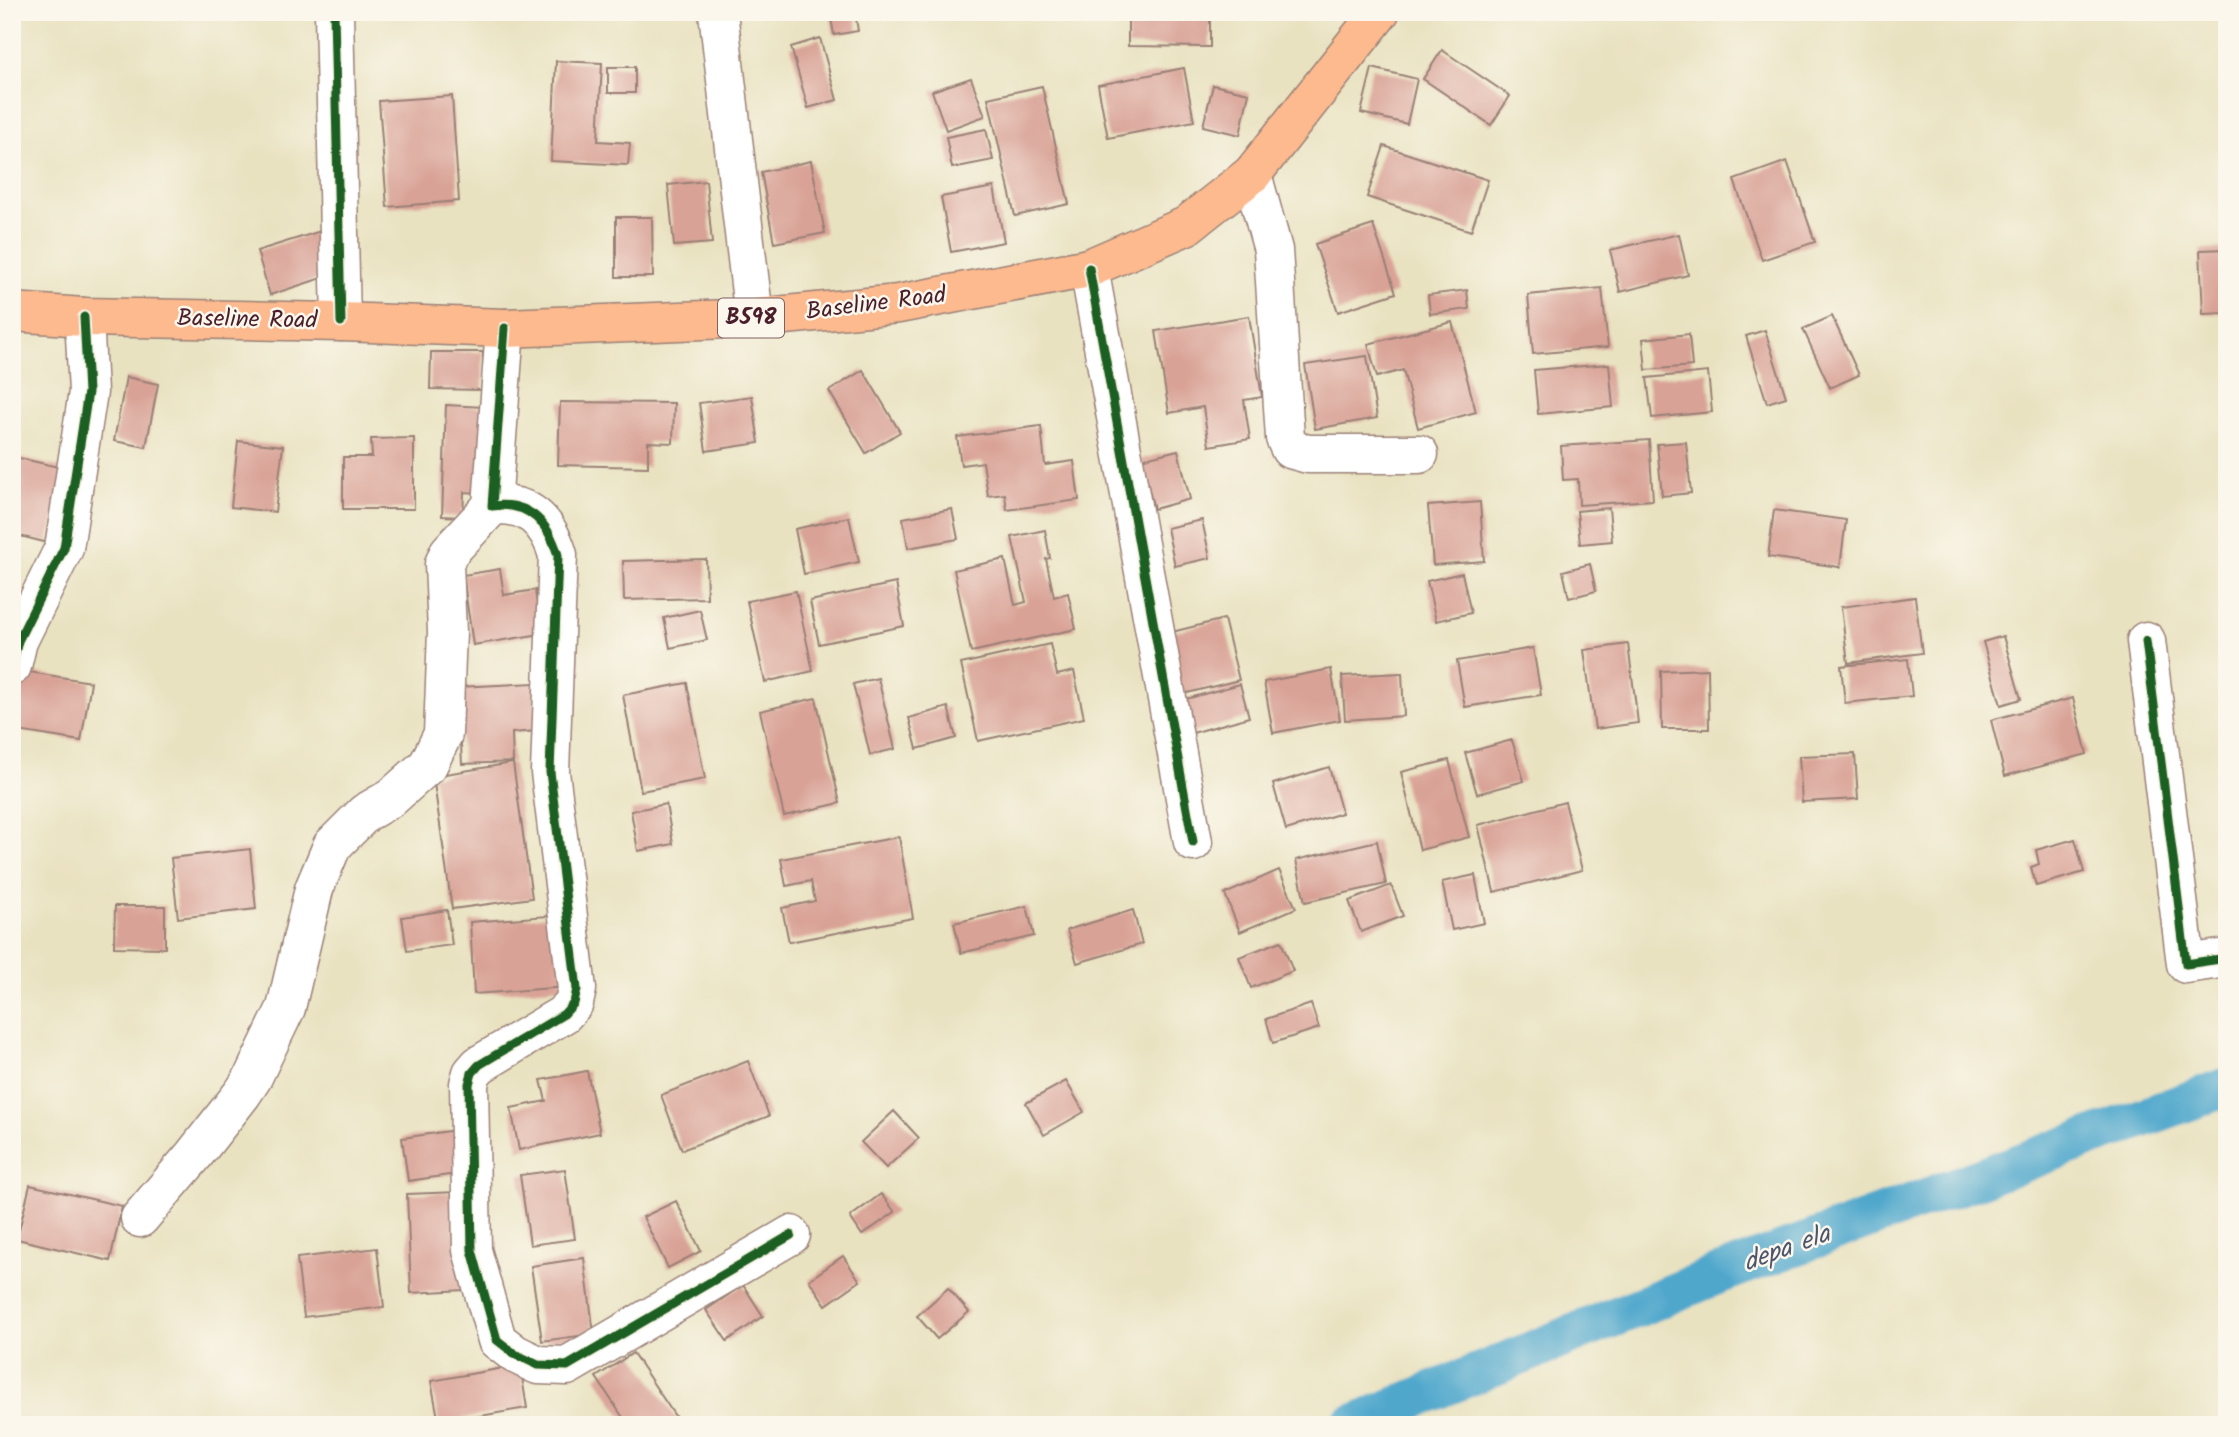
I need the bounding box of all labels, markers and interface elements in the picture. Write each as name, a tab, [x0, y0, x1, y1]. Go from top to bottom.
street label: Baseline Road	[804, 276, 949, 332]
road number: B598	[718, 298, 784, 338]
street label: Baseline Road	[176, 299, 319, 341]
water label: depa ela	[1738, 1213, 1838, 1284]

